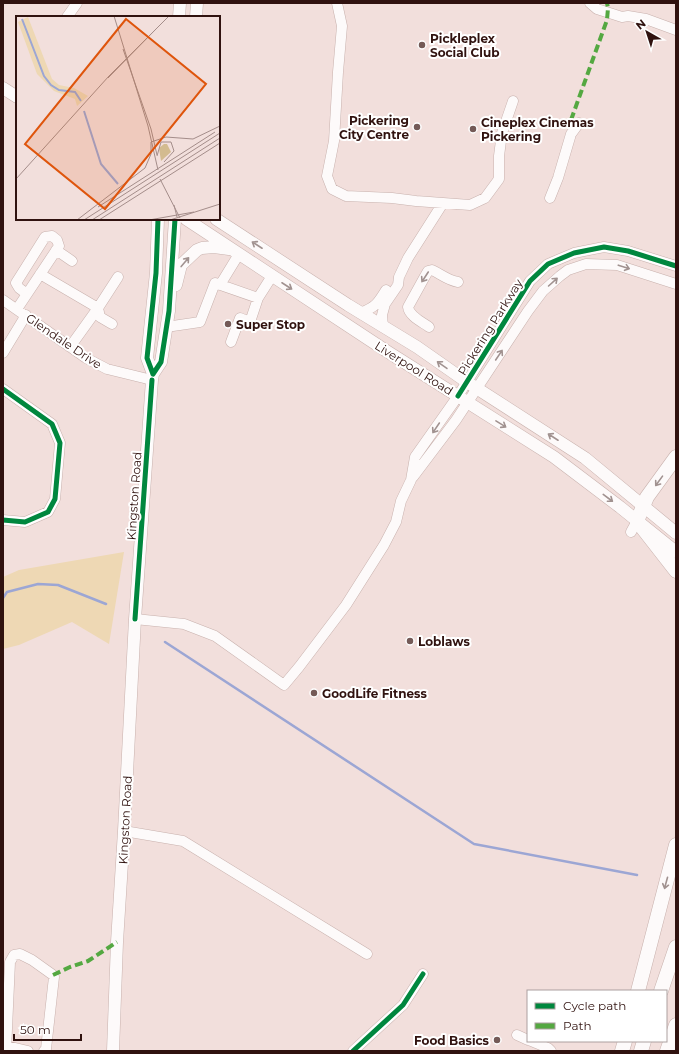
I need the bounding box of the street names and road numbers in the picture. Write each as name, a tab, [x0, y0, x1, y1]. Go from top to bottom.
street label: Pickering Parkway	[454, 276, 526, 378]
street label: Glendale Drive	[23, 310, 105, 372]
street label: Liverpool Road	[372, 338, 456, 398]
street label: Kingston Road	[123, 451, 145, 541]
street label: Kingston Road	[115, 775, 135, 865]

